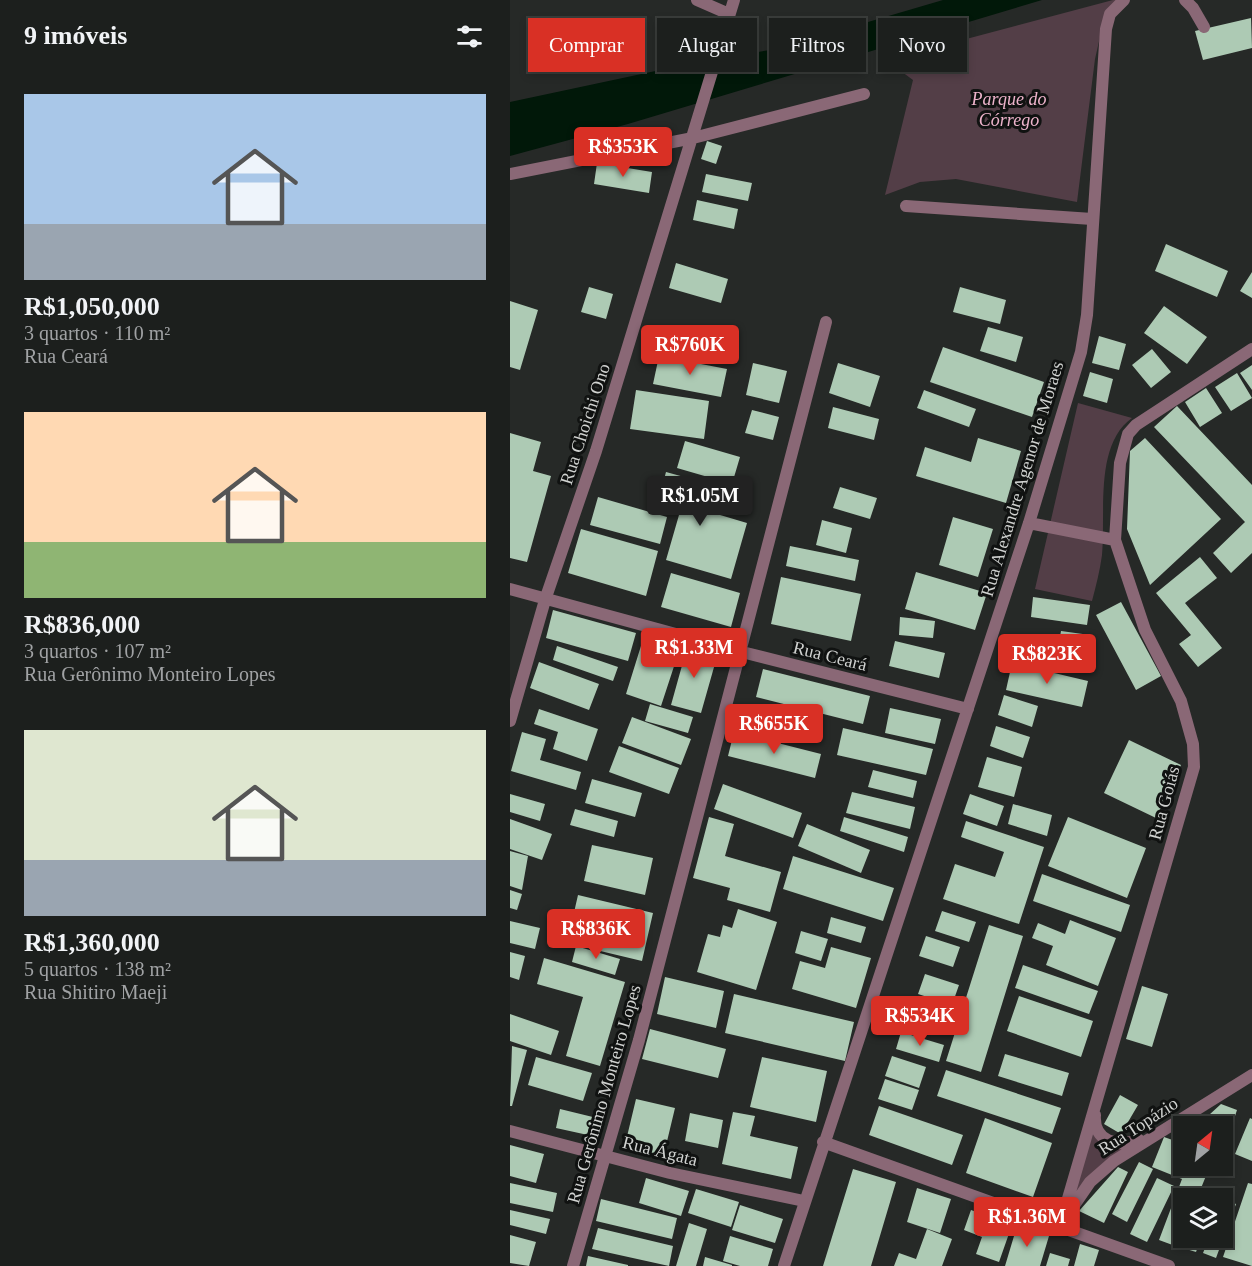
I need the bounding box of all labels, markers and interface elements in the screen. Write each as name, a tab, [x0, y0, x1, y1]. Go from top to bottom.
chip: Comprar	[528, 18, 645, 72]
chip: Alugar	[657, 18, 757, 72]
chip: Filtros	[769, 18, 866, 72]
chip: Novo	[878, 18, 967, 72]
icon: filters	[453, 20, 486, 53]
text: 9 imóveis	[24, 21, 127, 50]
park label: Parque do Córrego	[971, 89, 1046, 130]
pin: R$353K	[574, 127, 672, 178]
icon: home	[201, 133, 309, 241]
text: R$353K	[588, 135, 658, 157]
text: R$1,050,000	[24, 292, 160, 321]
text: 3 quartos · 110 m²	[24, 322, 170, 344]
pin: R$760K	[641, 325, 739, 376]
text: R$760K	[655, 333, 725, 355]
text: Rua Ceará	[24, 345, 108, 367]
street label: Rua Alexandre Agenor de Moraes	[977, 359, 1067, 599]
street label: Rua Choichi Ono	[556, 361, 614, 487]
icon: home	[201, 451, 309, 559]
pin: R$1.05M	[645, 476, 755, 527]
text: R$1.05M	[661, 484, 739, 506]
text: R$836,000	[24, 610, 140, 639]
pin: R$1.33M	[639, 628, 749, 679]
pin: R$823K	[998, 634, 1096, 685]
text: R$1.33M	[655, 636, 733, 658]
street label: Rua Ceará	[791, 637, 869, 675]
text: 3 quartos · 107 m²	[24, 640, 171, 662]
text: R$823K	[1012, 642, 1082, 664]
text: Rua Gerônimo Monteiro Lopes	[24, 663, 276, 685]
pin: R$655K	[725, 704, 823, 755]
text: R$655K	[739, 712, 809, 734]
street label: Rua Goiás	[1145, 764, 1183, 842]
icon: home	[201, 769, 309, 877]
pin: R$836K	[547, 909, 645, 960]
text: R$836K	[561, 917, 631, 939]
text: R$1,360,000	[24, 928, 160, 957]
text: 5 quartos · 138 m²	[24, 958, 171, 980]
text: Rua Shitiro Maeji	[24, 981, 167, 1003]
street label: Rua Gerônimo Monteiro Lopes	[563, 982, 645, 1206]
pin: R$534K	[871, 996, 969, 1047]
text: R$534K	[885, 1004, 955, 1026]
street label: Rua Topázio	[1094, 1093, 1182, 1159]
north arrow	[1173, 1116, 1233, 1176]
map controls	[1173, 1116, 1233, 1248]
street label: Rua Ágata	[620, 1131, 700, 1170]
button: layers	[1173, 1188, 1233, 1248]
pin: R$1.36M	[972, 1197, 1082, 1248]
text: R$1.36M	[988, 1205, 1066, 1227]

